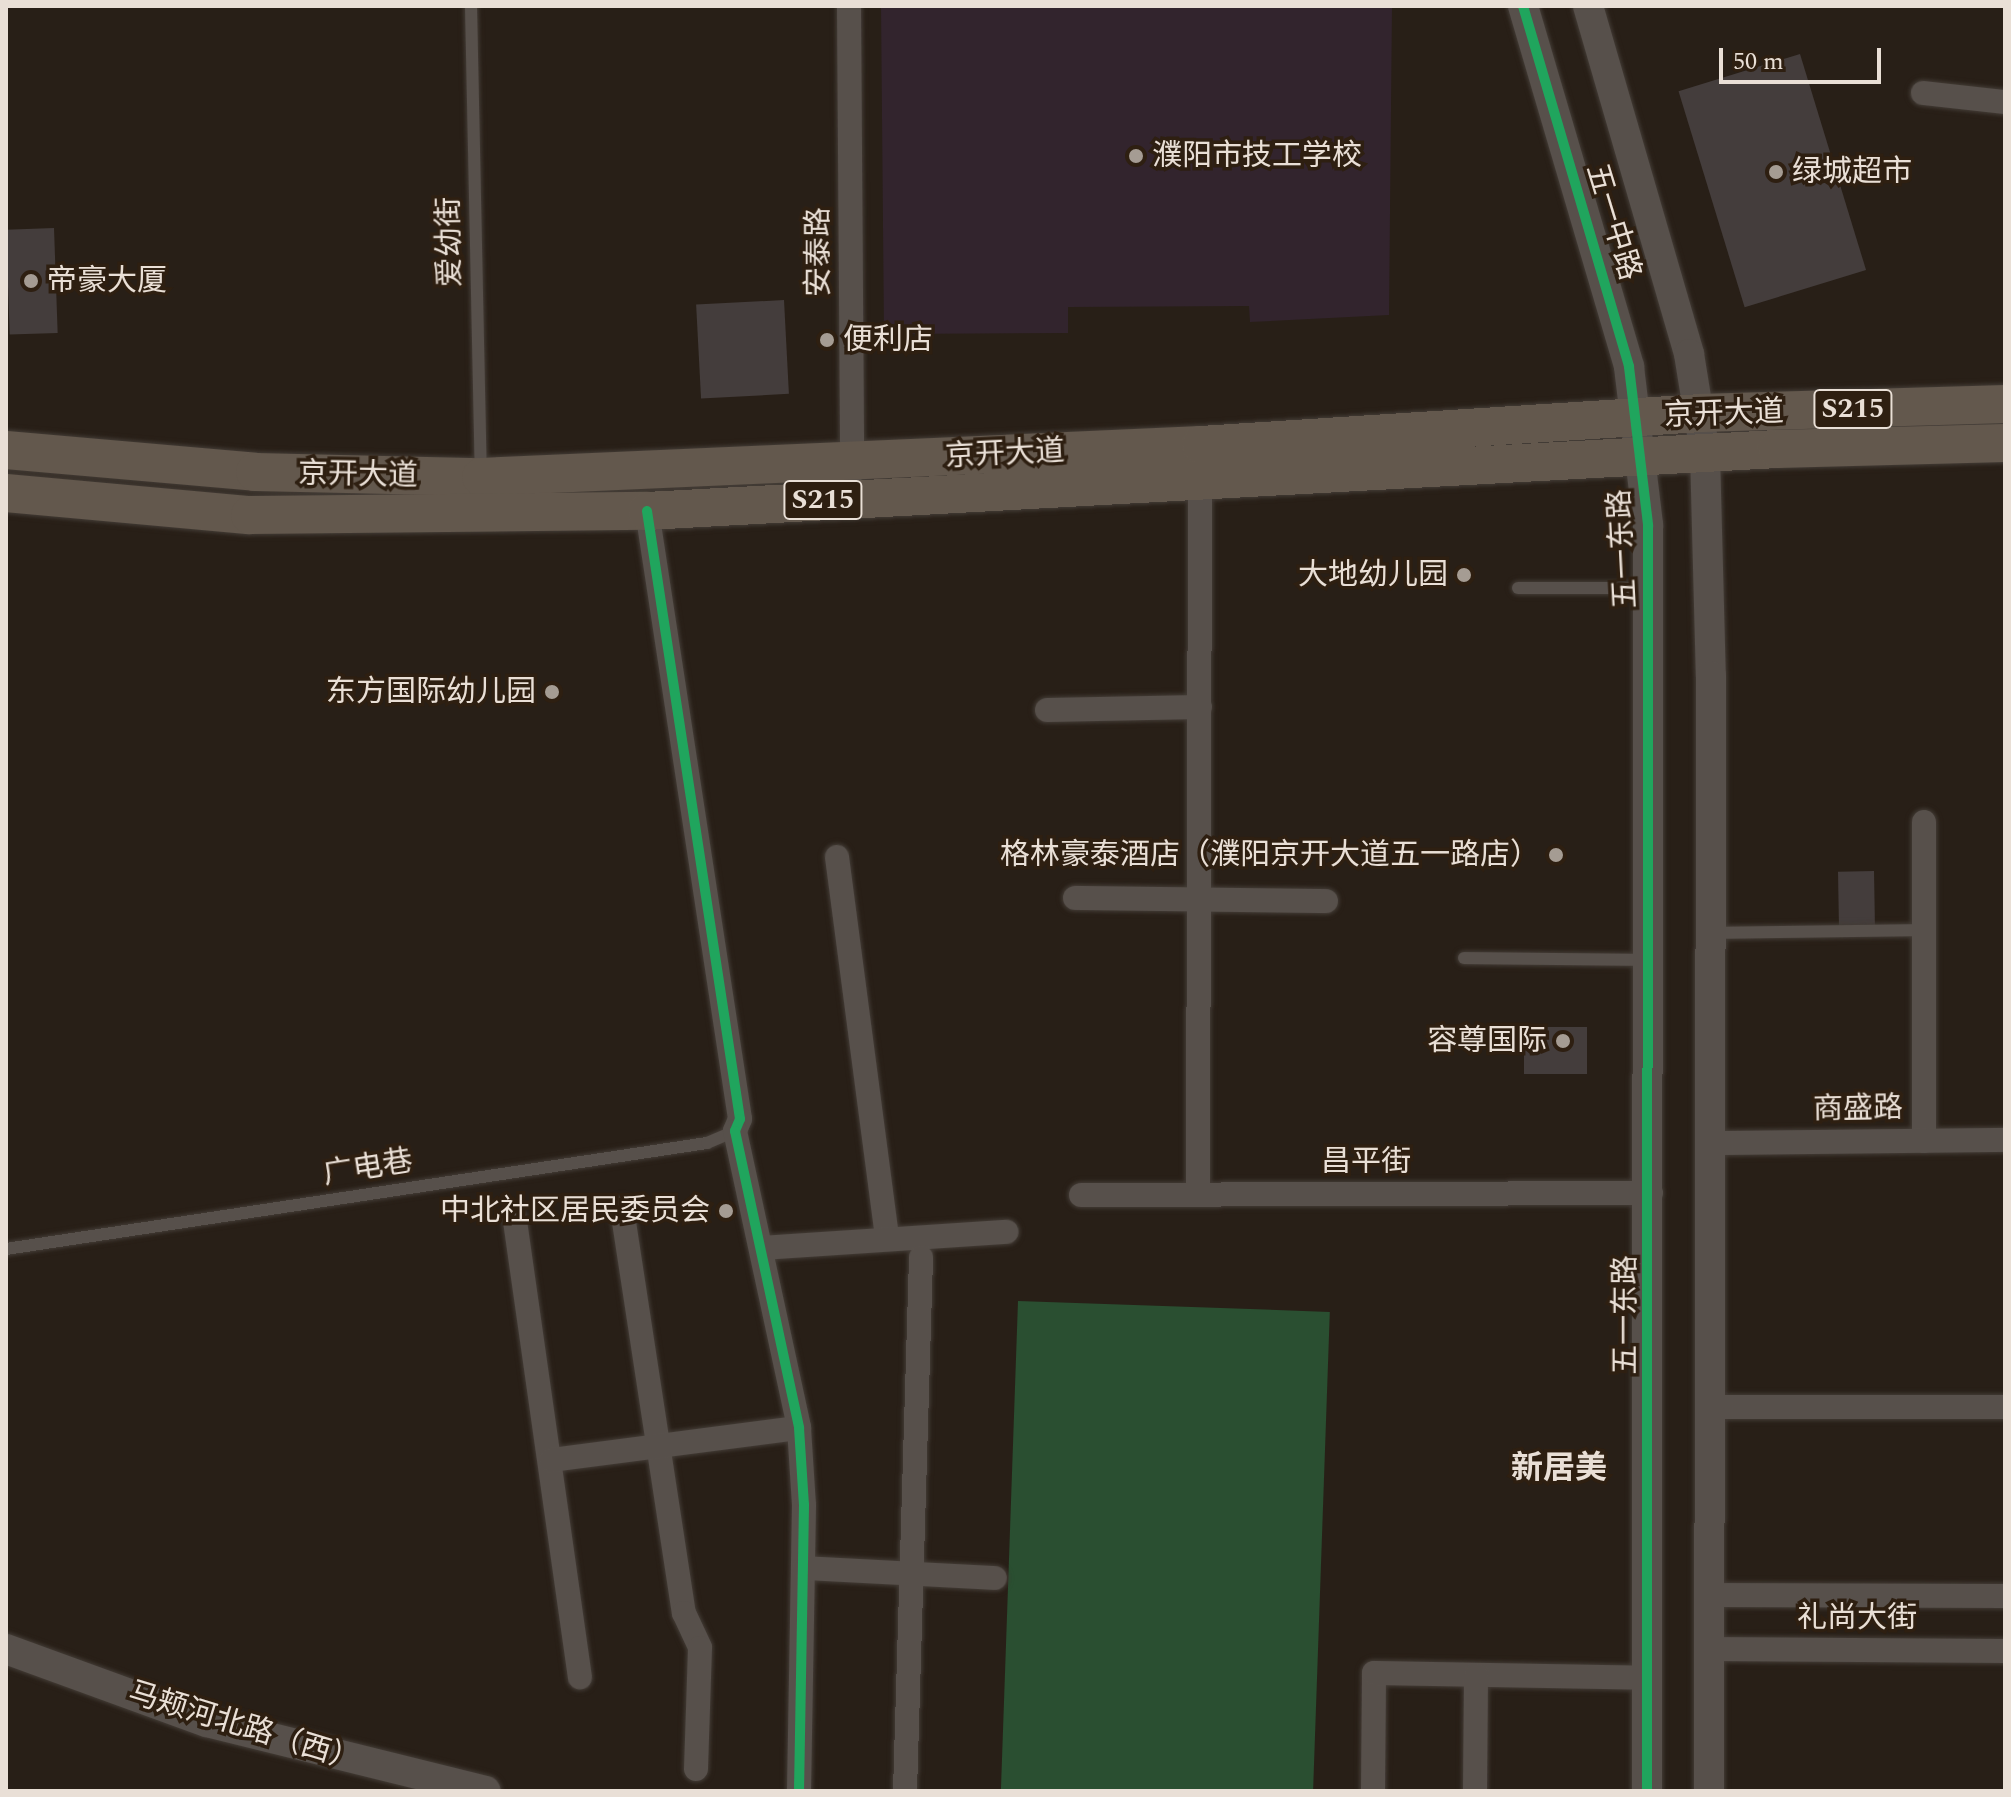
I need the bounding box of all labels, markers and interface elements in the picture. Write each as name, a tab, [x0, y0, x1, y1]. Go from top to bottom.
scale bar	[1723, 32, 1885, 82]
text: 50 m	[1733, 44, 1784, 80]
place label: 濮阳市技工学校	[1152, 138, 1362, 174]
marker: 濮阳市技工学校	[1127, 147, 1145, 165]
place label: 绿城超市	[1792, 154, 1912, 190]
street label: 五一中路	[1578, 159, 1648, 285]
marker: 绿城超市	[1767, 163, 1785, 181]
street label: 爱幼街	[431, 197, 469, 287]
street label: 安泰路	[801, 207, 837, 297]
place label: 帝豪大厦	[47, 263, 167, 299]
marker: 帝豪大厦	[22, 272, 40, 290]
place label: 便利店	[843, 322, 933, 358]
marker: 便利店	[818, 331, 836, 349]
road number: S215	[1813, 385, 1893, 433]
street label: 京开大道	[1663, 394, 1785, 434]
street label: 京开大道	[944, 433, 1066, 475]
street label: 京开大道	[298, 456, 418, 494]
road number: S215	[783, 476, 863, 524]
street label: 五一东路	[1602, 488, 1644, 610]
place label: 大地幼儿园	[1298, 557, 1448, 593]
marker: 大地幼儿园	[1455, 566, 1473, 584]
place label: 东方国际幼儿园	[326, 674, 536, 710]
marker: 东方国际幼儿园	[543, 683, 561, 701]
place label: 格林豪泰酒店（濮阳京开大道五一路店）	[1000, 837, 1540, 873]
marker: 格林豪泰酒店（濮阳京开大道五一路店）	[1547, 846, 1565, 864]
place label: 容尊国际	[1427, 1023, 1547, 1059]
marker: 容尊国际	[1554, 1032, 1572, 1050]
street label: 商盛路	[1813, 1090, 1903, 1128]
street label: 广电巷	[321, 1143, 415, 1193]
street label: 昌平街	[1321, 1144, 1411, 1180]
place label: 中北社区居民委员会	[440, 1193, 710, 1229]
marker: 中北社区居民委员会	[717, 1202, 735, 1220]
street label: 五一东路	[1608, 1255, 1644, 1375]
district label: 新居美	[1511, 1450, 1607, 1488]
street label: 礼尚大街	[1797, 1600, 1917, 1636]
street label: 马颊河北路（西）	[124, 1675, 364, 1779]

